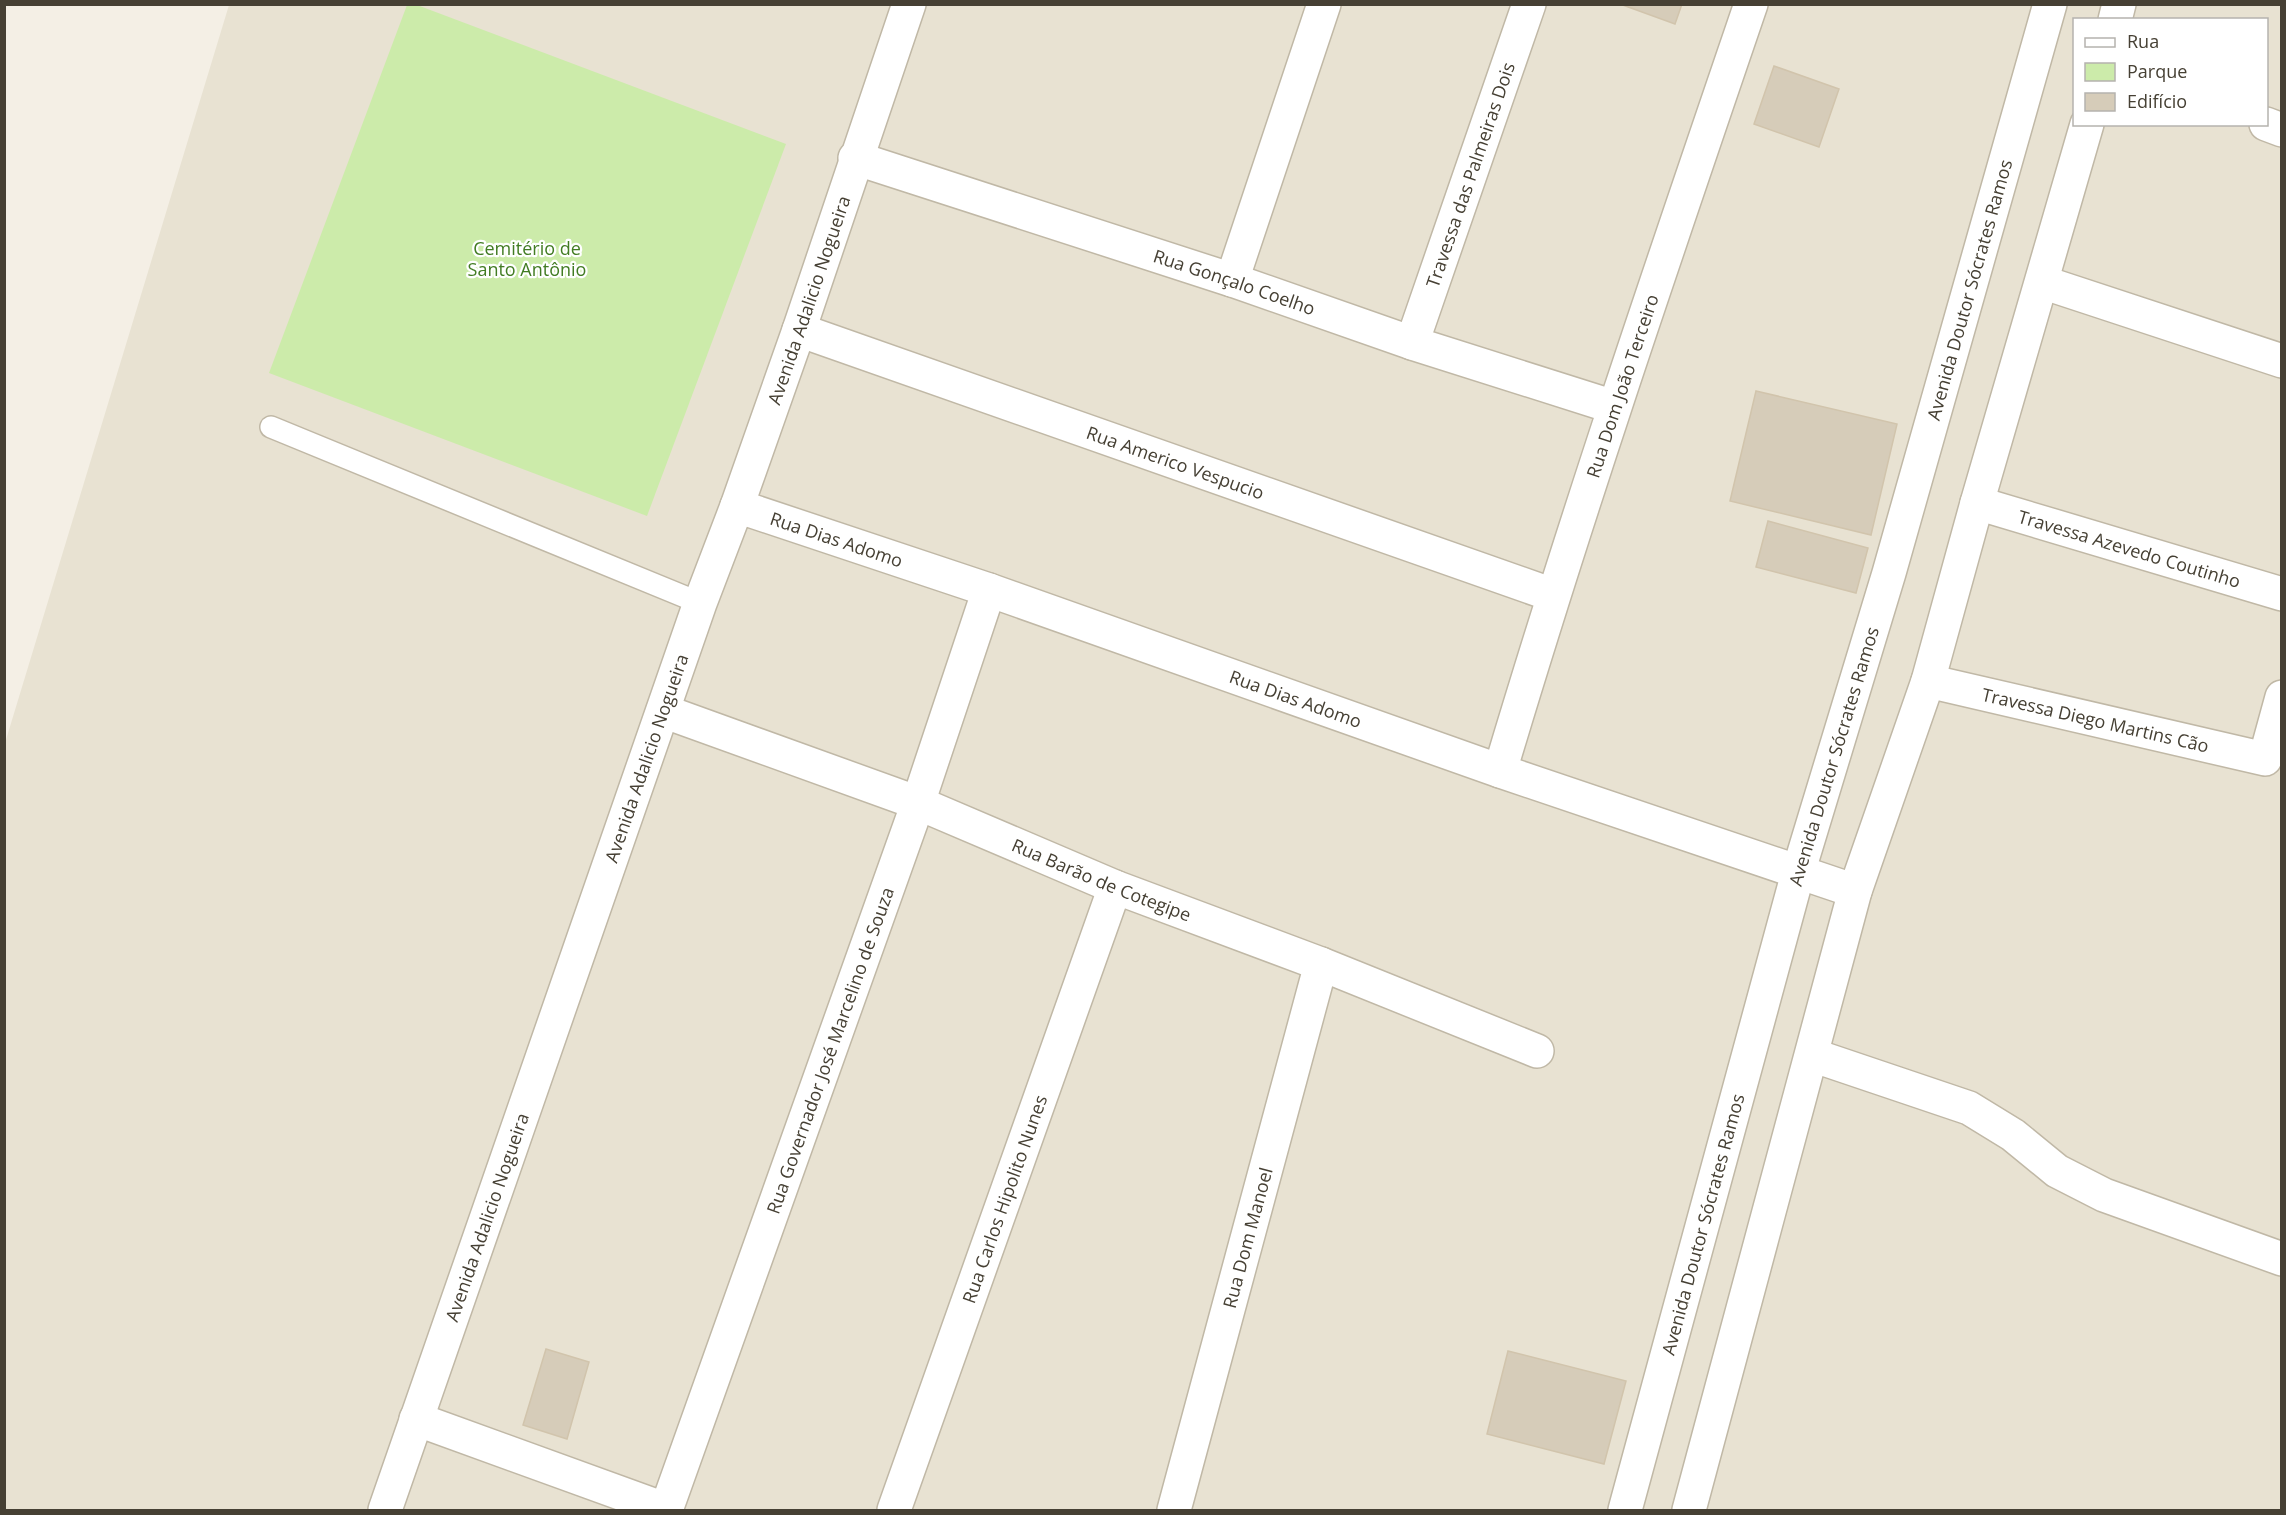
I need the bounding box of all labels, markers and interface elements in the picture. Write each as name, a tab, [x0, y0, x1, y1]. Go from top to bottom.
legend	[2073, 18, 2268, 126]
text: Rua	[2127, 29, 2159, 53]
street label: Travessa das Palmeiras Dois	[1420, 59, 1520, 291]
text: Parque	[2127, 59, 2187, 83]
text: Edifício	[2127, 89, 2187, 113]
street label: Avenida Doutor Sócrates Ramos	[1921, 157, 2017, 423]
street label: Avenida Adalicio Nogueira	[762, 192, 855, 408]
park label: Cemitério de Santo Antônio	[468, 236, 586, 281]
street label: Rua Gonçalo Coelho	[1150, 243, 1318, 320]
street label: Rua Dom João Terceiro	[1581, 291, 1664, 481]
street label: Rua Americo Vespucio	[1083, 420, 1267, 505]
street label: Travessa Azevedo Coutinho	[2015, 504, 2243, 593]
street label: Rua Dias Adomo	[767, 506, 906, 572]
street label: Avenida Doutor Sócrates Ramos	[1783, 624, 1884, 889]
street label: Avenida Adalicio Nogueira	[599, 651, 693, 866]
street label: Rua Dias Adomo	[1226, 664, 1365, 733]
street label: Travessa Diego Martins Cão	[1980, 682, 2211, 758]
street label: Rua Barão de Cotegipe	[1008, 832, 1195, 926]
street label: Rua Governador José Marcelino de Souza	[761, 884, 899, 1217]
street label: Avenida Doutor Sócrates Ramos	[1656, 1091, 1750, 1358]
street label: Rua Carlos Hipolito Nunes	[956, 1092, 1052, 1306]
street label: Avenida Adalicio Nogueira	[439, 1110, 534, 1325]
street label: Rua Dom Manoel	[1217, 1165, 1278, 1311]

